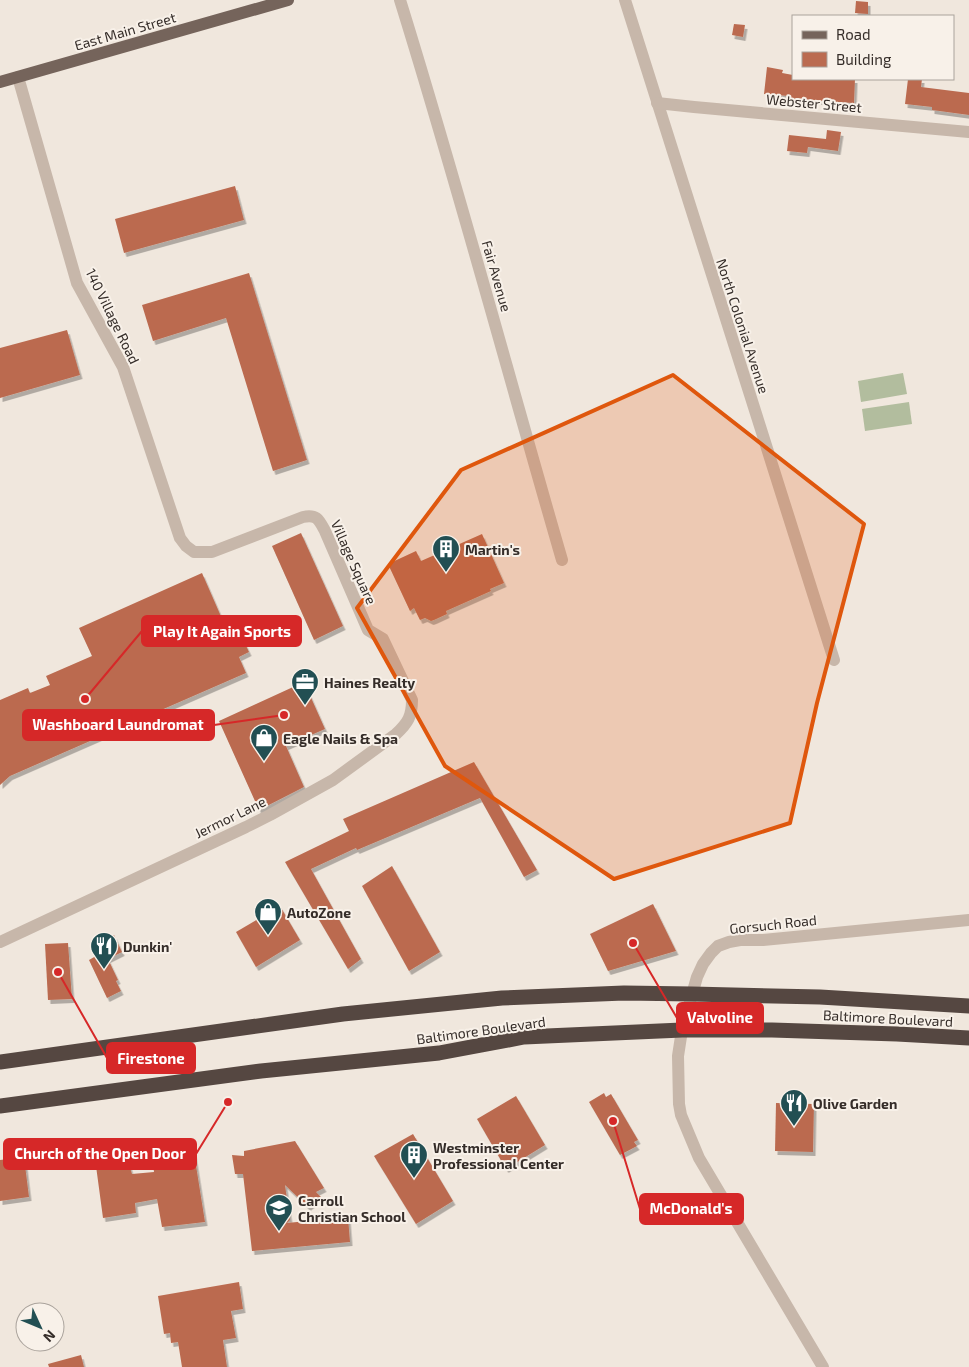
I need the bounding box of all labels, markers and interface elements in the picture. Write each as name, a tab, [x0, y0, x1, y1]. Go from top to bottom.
street label: East Main Street	[72, 8, 178, 54]
legend	[792, 15, 954, 80]
text: Road	[836, 25, 871, 43]
text: Building	[836, 50, 892, 68]
street label: Webster Street	[766, 90, 862, 116]
street label: Fair Avenue	[479, 238, 515, 314]
street label: North Colonial Avenue	[713, 256, 773, 396]
street label: 140 Village Road	[83, 266, 143, 366]
street label: Village Square	[328, 517, 380, 607]
building icon: Martin's	[431, 534, 461, 573]
place label: Martin's	[465, 541, 520, 558]
callout: Play It Again Sports	[142, 616, 301, 646]
text: Play It Again Sports	[153, 622, 291, 641]
office icon: Haines Realty	[290, 667, 320, 706]
place label: Haines Realty	[324, 674, 415, 691]
callout: Washboard Laundromat	[23, 710, 214, 740]
text: Washboard Laundromat	[32, 715, 204, 733]
shop icon: Eagle Nails & Spa	[249, 723, 279, 762]
place label: Eagle Nails & Spa	[283, 730, 398, 747]
street label: Jermor Lane	[192, 792, 268, 842]
shop icon: AutoZone	[253, 897, 283, 936]
place label: AutoZone	[287, 904, 351, 921]
street label: Gorsuch Road	[728, 911, 818, 937]
restaurant icon: Dunkin'	[89, 931, 119, 970]
place label: Dunkin'	[123, 938, 172, 955]
callout: Valvoline	[677, 1003, 763, 1033]
street label: Baltimore Boulevard	[822, 1006, 954, 1030]
text: Valvoline	[687, 1008, 753, 1026]
street label: Baltimore Boulevard	[415, 1013, 547, 1047]
callout: Firestone	[107, 1043, 195, 1073]
text: Firestone	[117, 1049, 185, 1067]
restaurant icon: Olive Garden	[779, 1088, 809, 1127]
place label: Olive Garden	[813, 1095, 897, 1112]
callout: Church of the Open Door	[4, 1139, 196, 1169]
place label: Westminster Professional Center	[433, 1139, 564, 1172]
building icon: Westminster Professional Center	[399, 1140, 429, 1179]
text: Church of the Open Door	[14, 1144, 186, 1162]
place label: Carroll Christian School	[298, 1192, 406, 1225]
school or university icon: Carroll Christian School	[264, 1193, 294, 1232]
callout: McDonald's	[640, 1194, 743, 1224]
text: McDonald's	[649, 1199, 733, 1217]
north arrow	[15, 1302, 65, 1352]
text: N	[40, 1327, 59, 1346]

